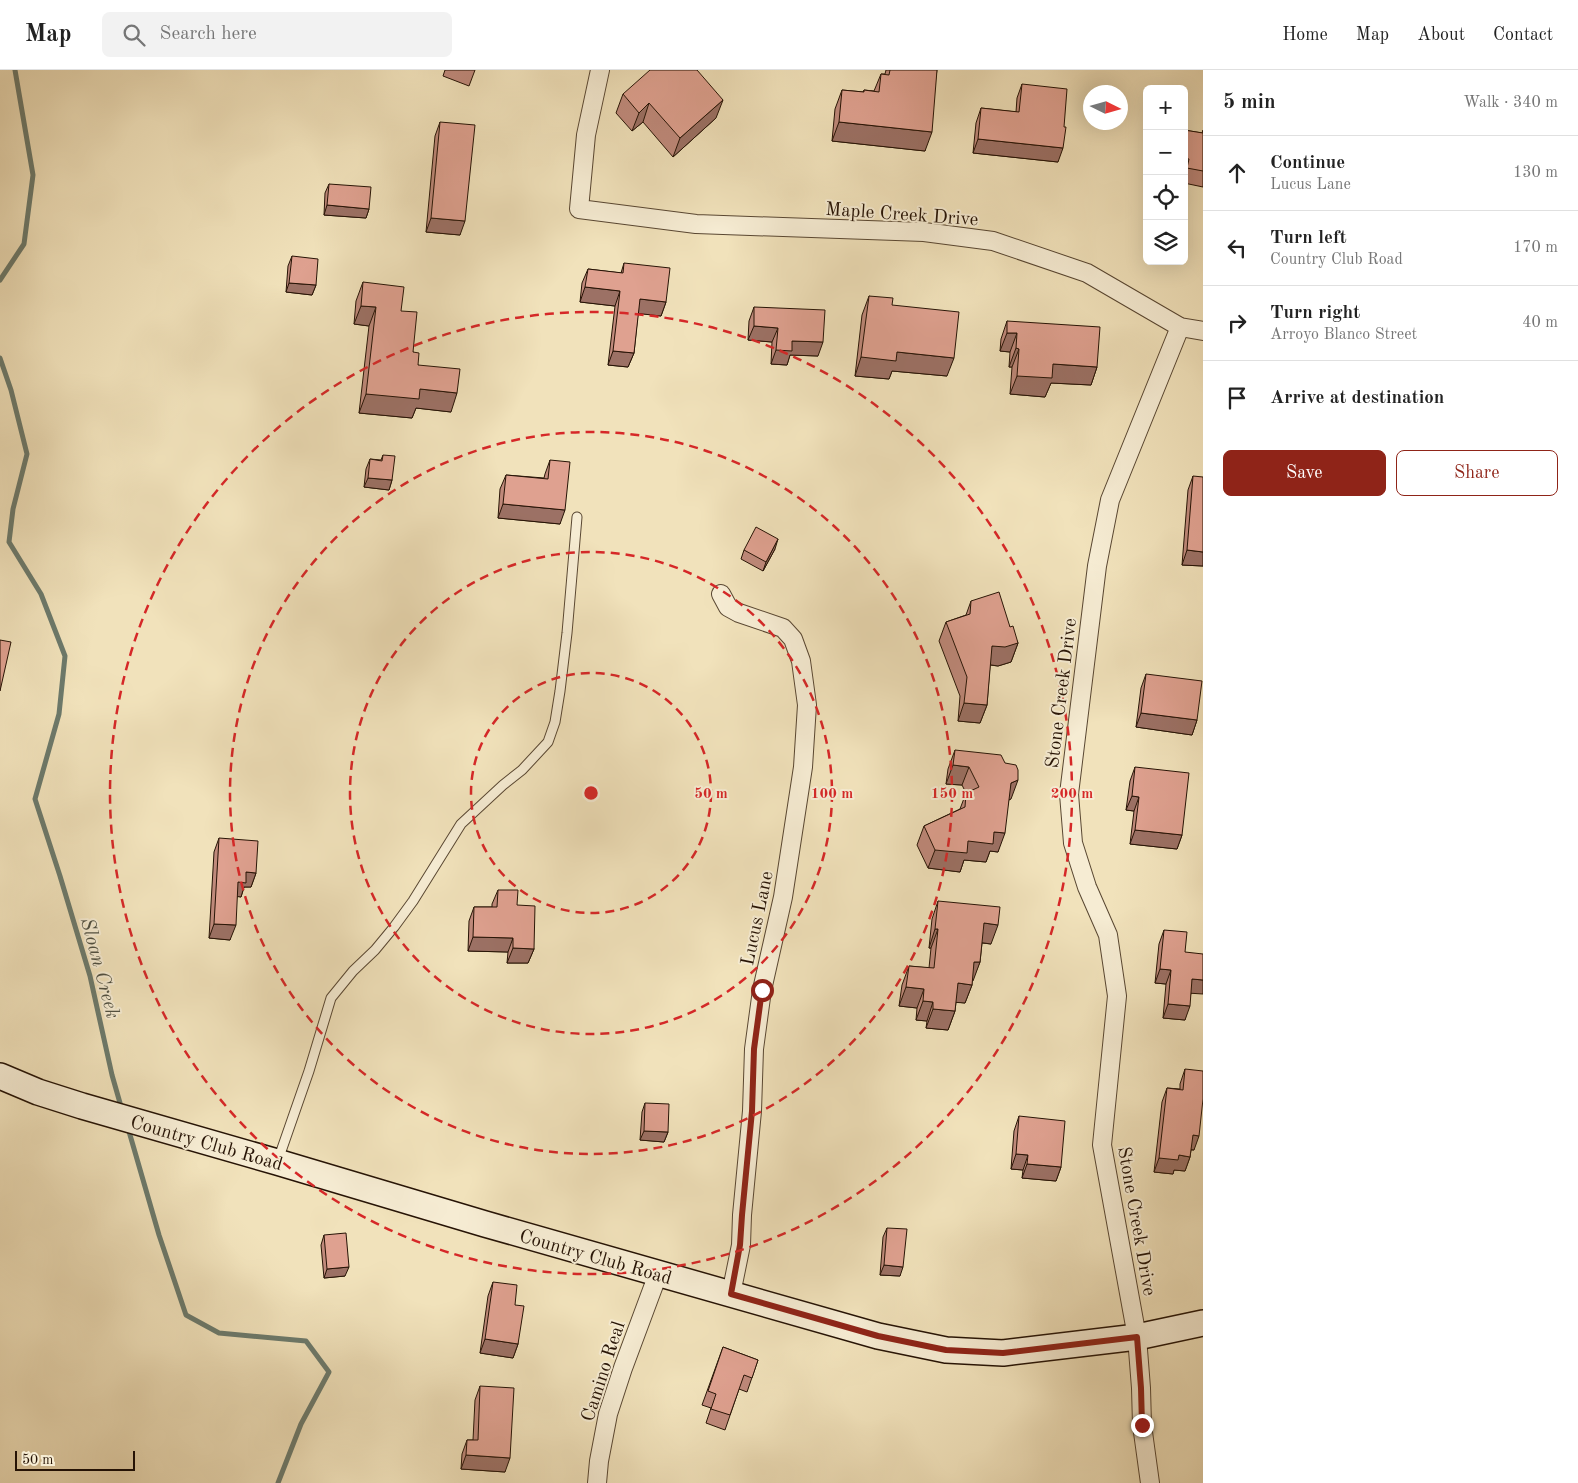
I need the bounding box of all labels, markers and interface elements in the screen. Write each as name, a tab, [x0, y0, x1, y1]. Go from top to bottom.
search box	[102, 12, 452, 57]
icon: search	[120, 21, 148, 49]
text: Map	[25, 23, 72, 47]
text: Search here	[160, 25, 257, 44]
text: Home	[1282, 26, 1328, 44]
text: Map	[1356, 26, 1389, 44]
text: About	[1417, 26, 1465, 44]
text: Contact	[1493, 26, 1553, 44]
north arrow	[1083, 85, 1128, 130]
map controls	[1143, 85, 1188, 265]
button: +	[1143, 85, 1188, 130]
text: 5 min	[1223, 92, 1276, 113]
text: Walk · 340 m	[1463, 95, 1558, 111]
button: −	[1143, 130, 1188, 175]
text: Continue	[1270, 154, 1345, 173]
icon: ahead	[1223, 159, 1251, 187]
text: 130 m	[1513, 165, 1558, 181]
button: locate	[1143, 175, 1188, 220]
text: Lucus Lane	[1270, 177, 1351, 193]
street label: Maple Creek Drive	[825, 201, 979, 230]
button: layers	[1143, 220, 1188, 265]
text: Turn left	[1270, 229, 1347, 248]
icon: left	[1223, 234, 1251, 262]
text: 170 m	[1513, 240, 1558, 256]
text: Country Club Road	[1270, 252, 1403, 268]
text: Turn right	[1270, 304, 1360, 323]
icon: right	[1223, 309, 1251, 337]
text: 40 m	[1522, 315, 1558, 331]
text: Arroyo Blanco Street	[1270, 327, 1417, 343]
icon: arrive	[1223, 384, 1251, 412]
text: Arrive at destination	[1270, 389, 1444, 408]
button: Save	[1223, 450, 1386, 496]
button: Share	[1396, 450, 1558, 496]
street label: Stone Creek Drive	[1044, 617, 1081, 769]
centre of rings	[582, 784, 600, 802]
text: 50 m	[694, 787, 728, 802]
text: 100 m	[811, 787, 853, 802]
text: 150 m	[931, 787, 973, 802]
text: 200 m	[1051, 787, 1093, 802]
street label: Lucus Lane	[739, 870, 778, 967]
water label: Sloan Creek	[76, 916, 122, 1021]
route start	[751, 979, 774, 1002]
street label: Country Club Road	[128, 1114, 285, 1175]
street label: Stone Creek Drive	[1113, 1145, 1158, 1297]
street label: Country Club Road	[517, 1228, 674, 1289]
street label: Camino Real	[579, 1319, 630, 1424]
route end	[1131, 1414, 1154, 1437]
scale bar	[15, 1448, 135, 1471]
text: 50 m	[22, 1453, 53, 1467]

